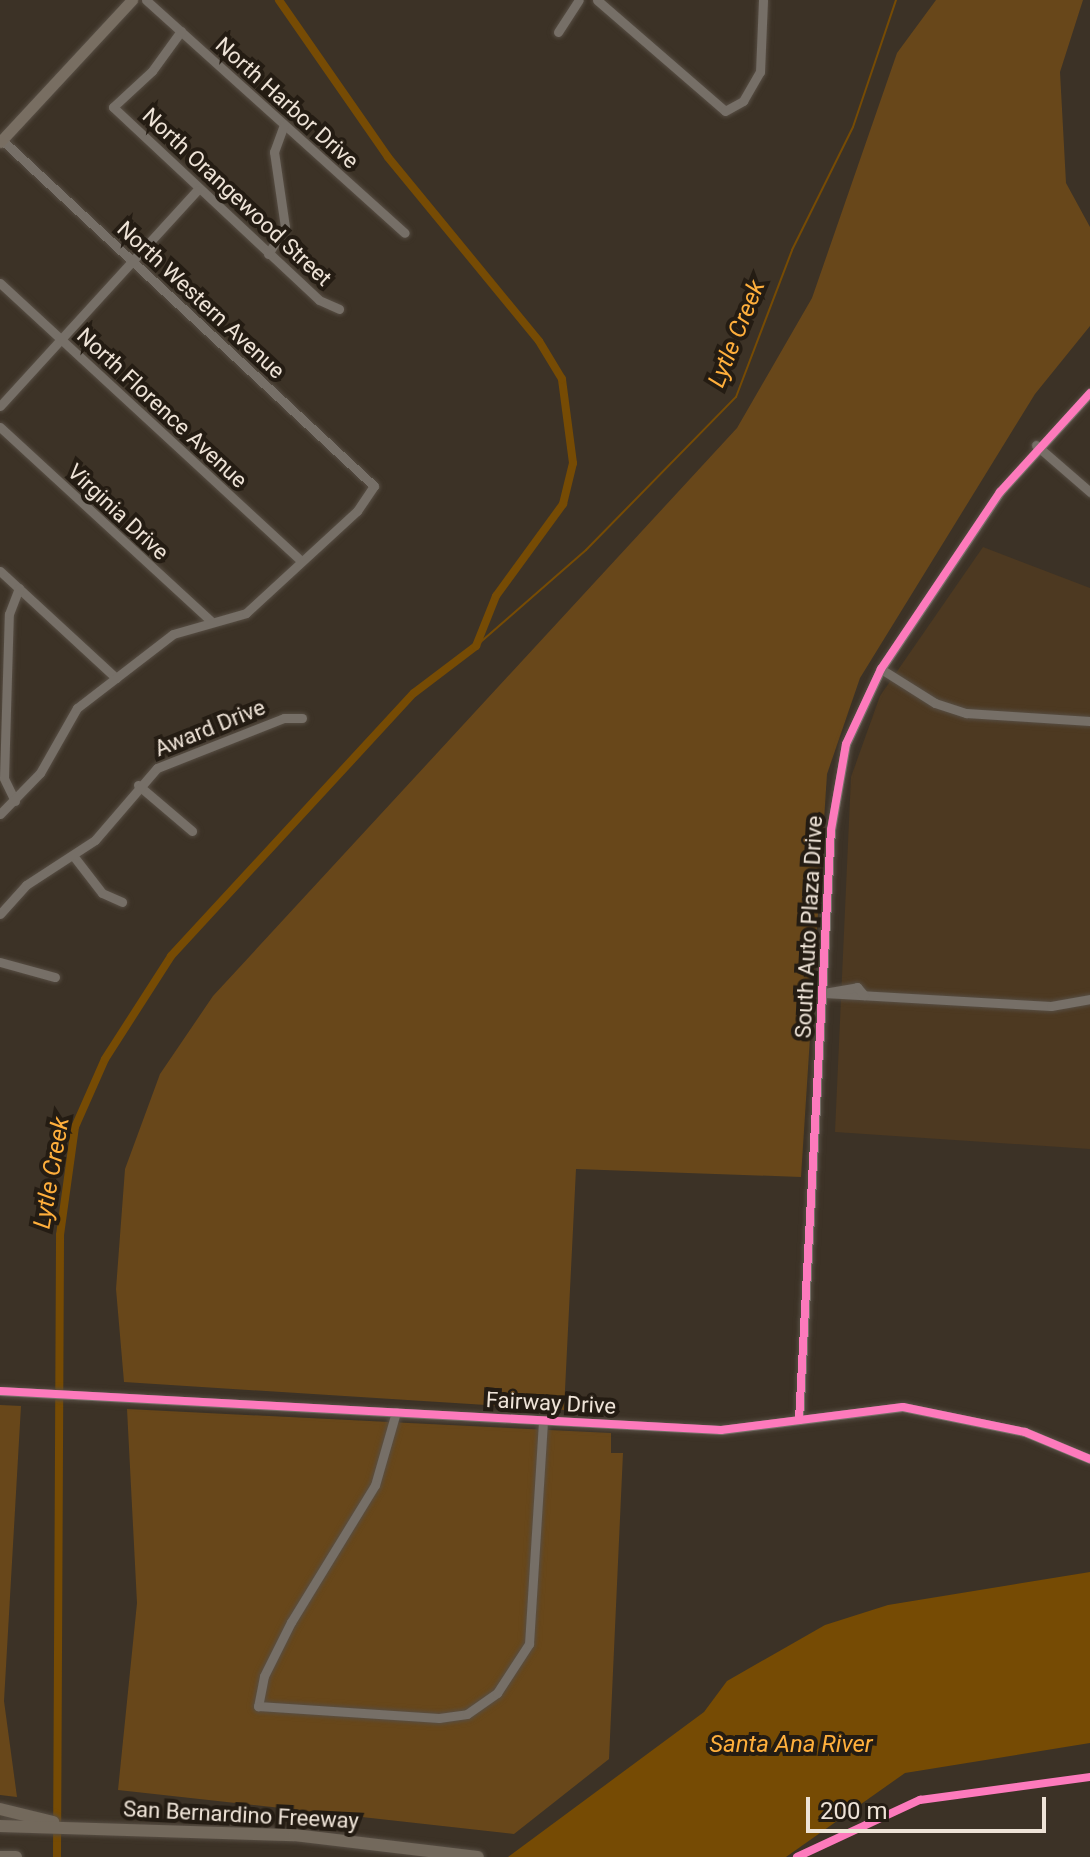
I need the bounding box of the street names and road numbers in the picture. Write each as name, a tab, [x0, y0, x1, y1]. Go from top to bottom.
street label: North Harbor Drive	[210, 32, 364, 174]
street label: North Orangewood Street	[137, 102, 337, 292]
street label: North Western Avenue	[112, 216, 290, 384]
street label: North Florence Avenue	[72, 322, 252, 494]
street label: Virginia Drive	[62, 458, 174, 566]
street label: Award Drive	[151, 694, 269, 762]
street label: South Auto Plaza Drive	[790, 815, 828, 1039]
street label: Fairway Drive	[485, 1386, 617, 1420]
street label: San Bernardino Freeway	[122, 1796, 360, 1834]

